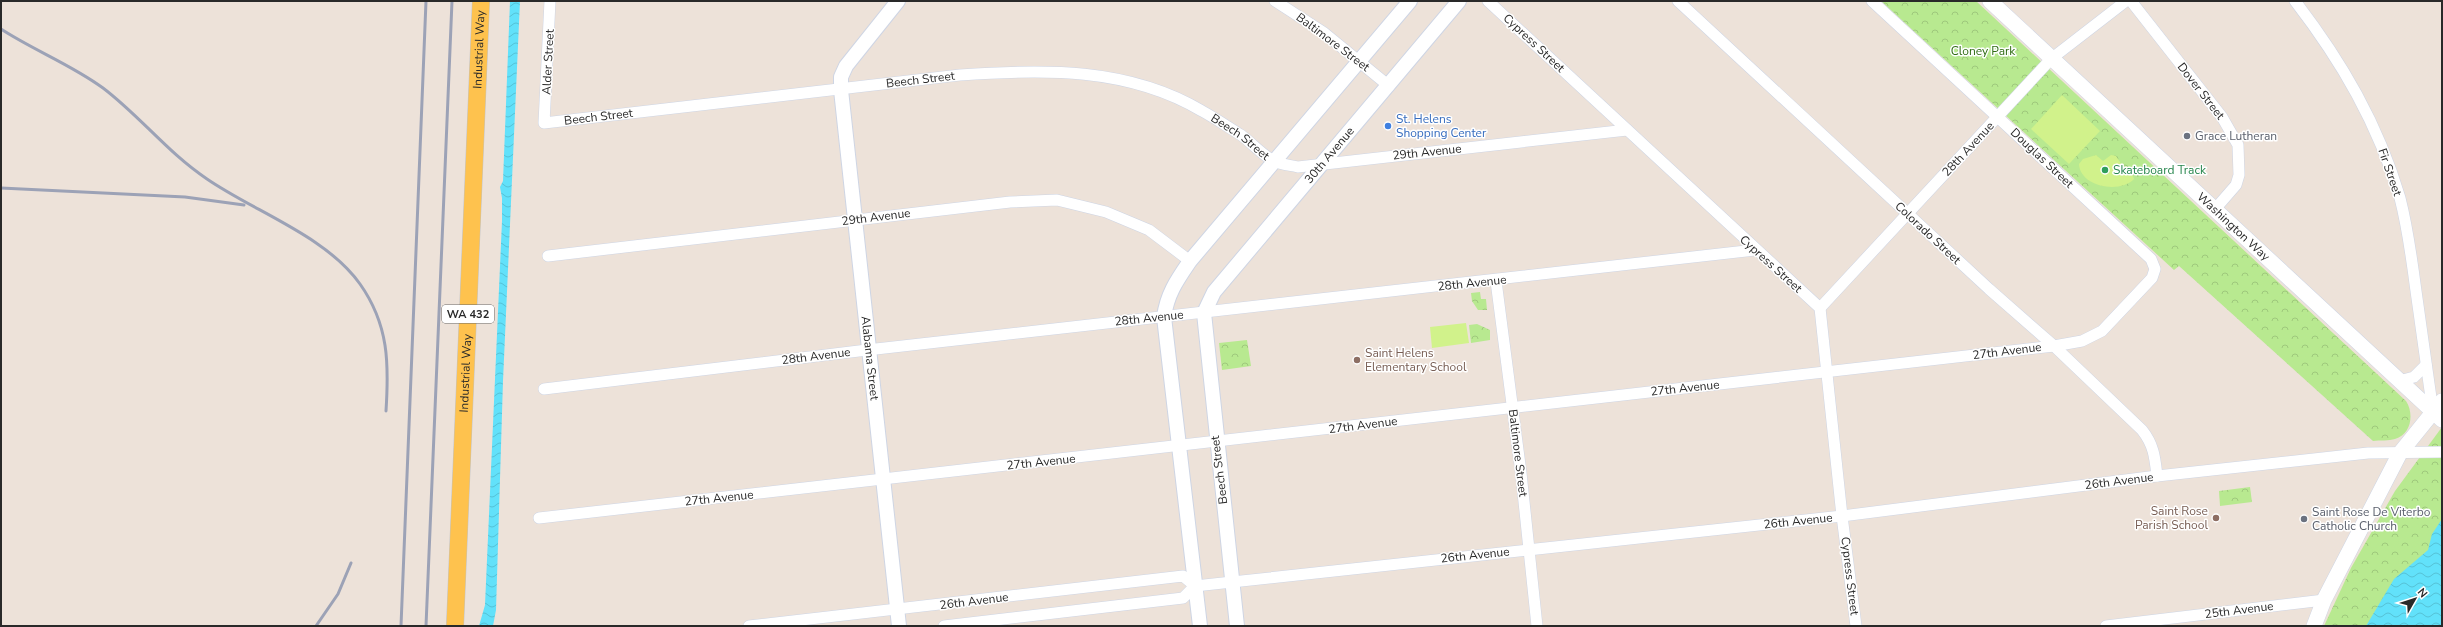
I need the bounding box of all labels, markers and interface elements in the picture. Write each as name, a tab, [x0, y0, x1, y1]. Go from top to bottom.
street label: Industrial Way	[469, 9, 489, 89]
street label: Baltimore Street	[1293, 9, 1374, 75]
street label: Cypress Street	[1500, 10, 1569, 76]
street label: Alder Street	[538, 28, 558, 95]
park label: Cloney Park	[1951, 43, 2016, 59]
street label: Dover Street	[2174, 59, 2229, 123]
street label: Beech Street	[885, 68, 956, 91]
street label: Beech Street	[563, 105, 635, 129]
street label: Beech Street	[1208, 110, 1273, 164]
place label: St. Helens Shopping Center	[1396, 111, 1487, 141]
street label: 28th Avenue	[1939, 118, 1997, 180]
marker: St. Helens Shopping Center	[1383, 121, 1393, 131]
street label: 30th Avenue	[1301, 123, 1358, 187]
street label: Douglas Street	[2007, 125, 2078, 192]
place label: Grace Lutheran	[2195, 128, 2277, 144]
marker: Grace Lutheran	[2182, 131, 2192, 141]
street label: 29th Avenue	[1392, 140, 1462, 164]
street label: Fir Street	[2374, 146, 2406, 199]
place label: Skateboard Track	[2113, 162, 2207, 178]
marker: Skateboard Track	[2100, 165, 2110, 175]
street label: Washington Way	[2194, 189, 2274, 265]
street label: Colorado Street	[1892, 198, 1965, 268]
street label: 29th Avenue	[841, 205, 911, 229]
street label: Cypress Street	[1736, 232, 1806, 297]
street label: 28th Avenue	[1437, 271, 1507, 295]
road number: WA 432	[442, 305, 494, 323]
street label: 28th Avenue	[1114, 306, 1184, 330]
street label: Alabama Street	[858, 315, 883, 402]
street label: Industrial Way	[456, 333, 475, 413]
street label: 27th Avenue	[1972, 339, 2042, 363]
street label: 28th Avenue	[781, 344, 851, 368]
place label: Saint Helens Elementary School	[1365, 345, 1467, 375]
marker: Saint Helens Elementary School	[1352, 355, 1362, 365]
street label: 27th Avenue	[1650, 376, 1720, 400]
street label: Baltimore Street	[1505, 408, 1531, 499]
street label: 27th Avenue	[1328, 413, 1398, 437]
street label: Beech Street	[1207, 434, 1231, 505]
street label: 27th Avenue	[1006, 450, 1076, 474]
street label: 26th Avenue	[2084, 469, 2154, 493]
street label: 27th Avenue	[684, 486, 754, 510]
place label: Saint Rose Parish School	[2135, 503, 2208, 533]
place label: Saint Rose De Viterbo Catholic Church	[2312, 504, 2431, 534]
street label: 26th Avenue	[1763, 509, 1833, 533]
marker: Saint Rose Parish School	[2211, 513, 2221, 523]
marker: Saint Rose De Viterbo Catholic Church	[2299, 514, 2309, 524]
street label: Cypress Street	[1837, 536, 1863, 617]
street label: 26th Avenue	[1440, 543, 1510, 567]
north arrow	[2395, 579, 2435, 619]
text: N	[2414, 585, 2431, 601]
street label: 26th Avenue	[939, 589, 1009, 613]
street label: 25th Avenue	[2204, 598, 2274, 622]

